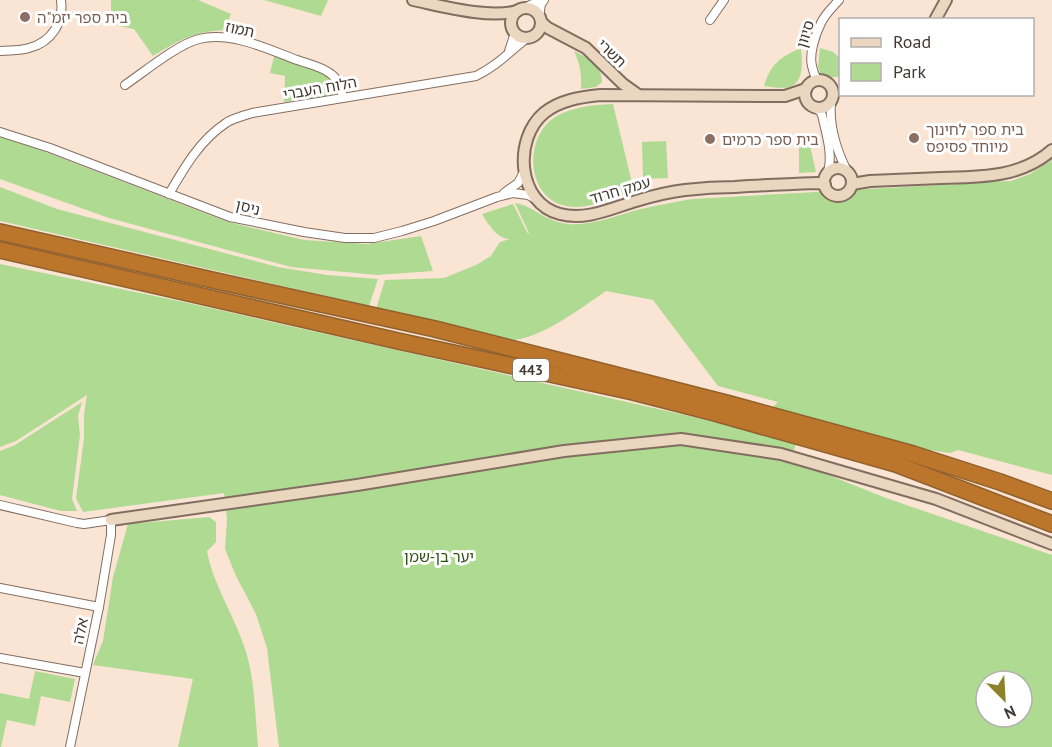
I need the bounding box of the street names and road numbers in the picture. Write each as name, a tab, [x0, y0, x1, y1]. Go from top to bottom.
street label: תמוז	[224, 17, 256, 41]
street label: סיוון	[792, 18, 818, 50]
street label: תשרי	[593, 35, 631, 71]
street label: הלוח העברי	[282, 72, 358, 104]
street label: עמק חרוד	[587, 172, 653, 208]
street label: ניסן	[234, 195, 262, 219]
road number: 443	[513, 359, 549, 381]
street label: אלה	[68, 616, 92, 646]

